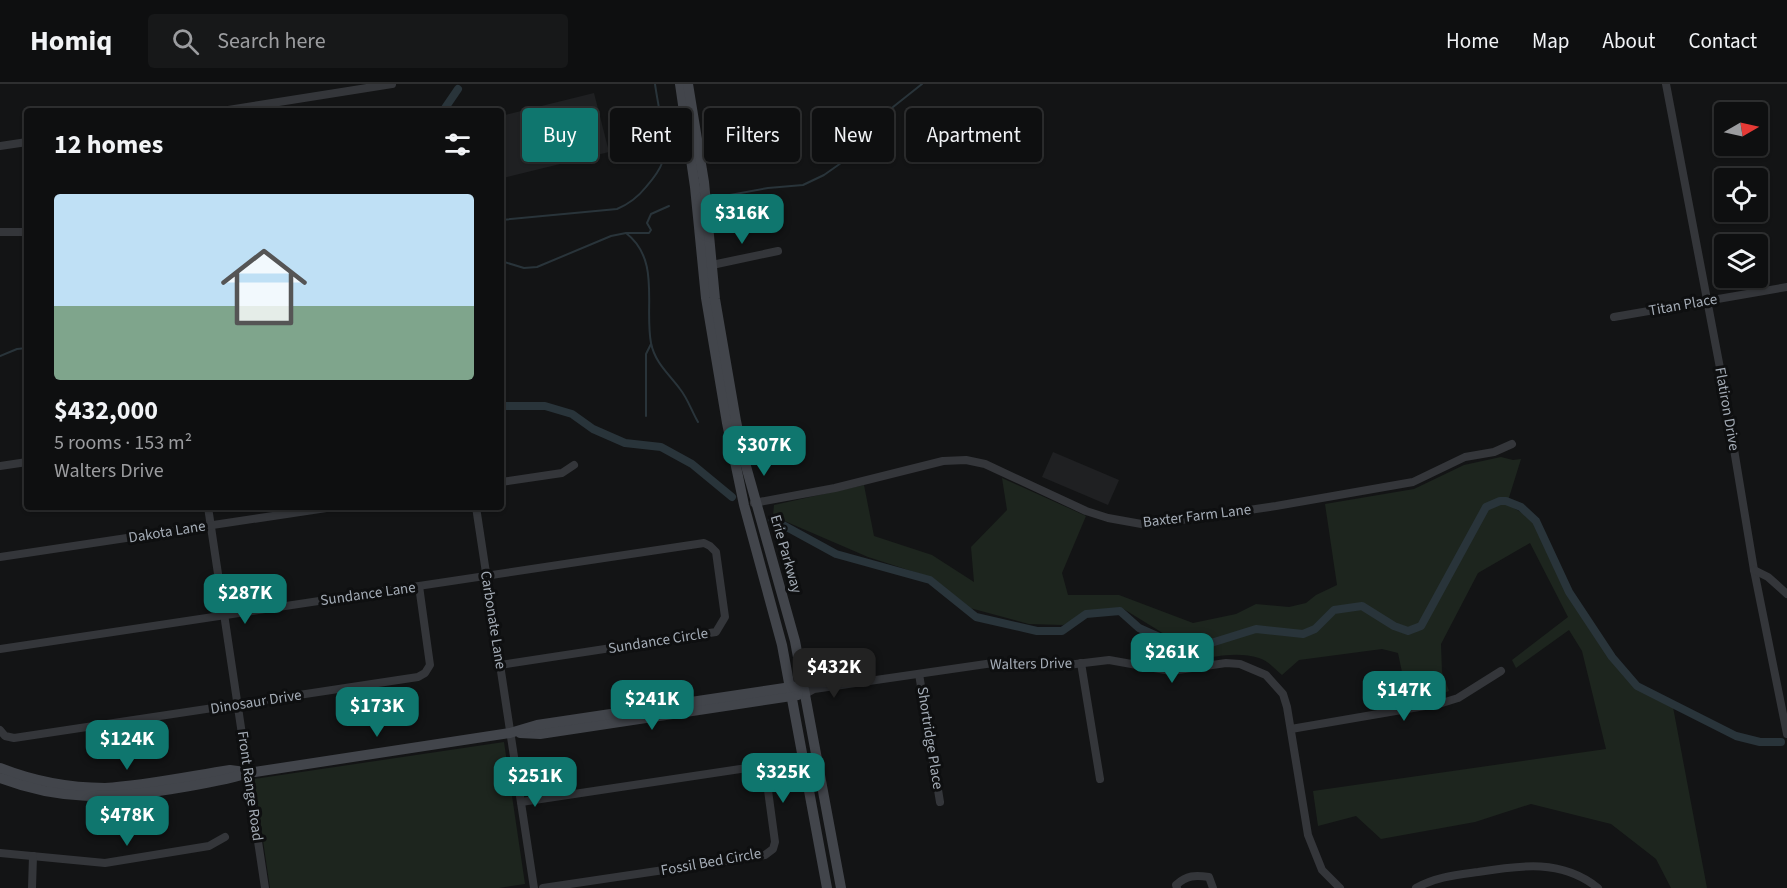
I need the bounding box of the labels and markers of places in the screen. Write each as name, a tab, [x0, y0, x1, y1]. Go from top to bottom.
pin: $316K	[700, 194, 784, 245]
pin: $307K	[722, 426, 806, 477]
pin: $287K	[203, 574, 287, 625]
pin: $261K	[1130, 633, 1214, 684]
pin: $432K	[792, 648, 876, 699]
pin: $147K	[1362, 671, 1446, 722]
pin: $241K	[610, 680, 694, 731]
pin: $173K	[335, 687, 419, 738]
pin: $124K	[85, 720, 169, 771]
pin: $325K	[741, 753, 825, 804]
pin: $251K	[493, 757, 577, 808]
pin: $478K	[85, 796, 169, 847]

